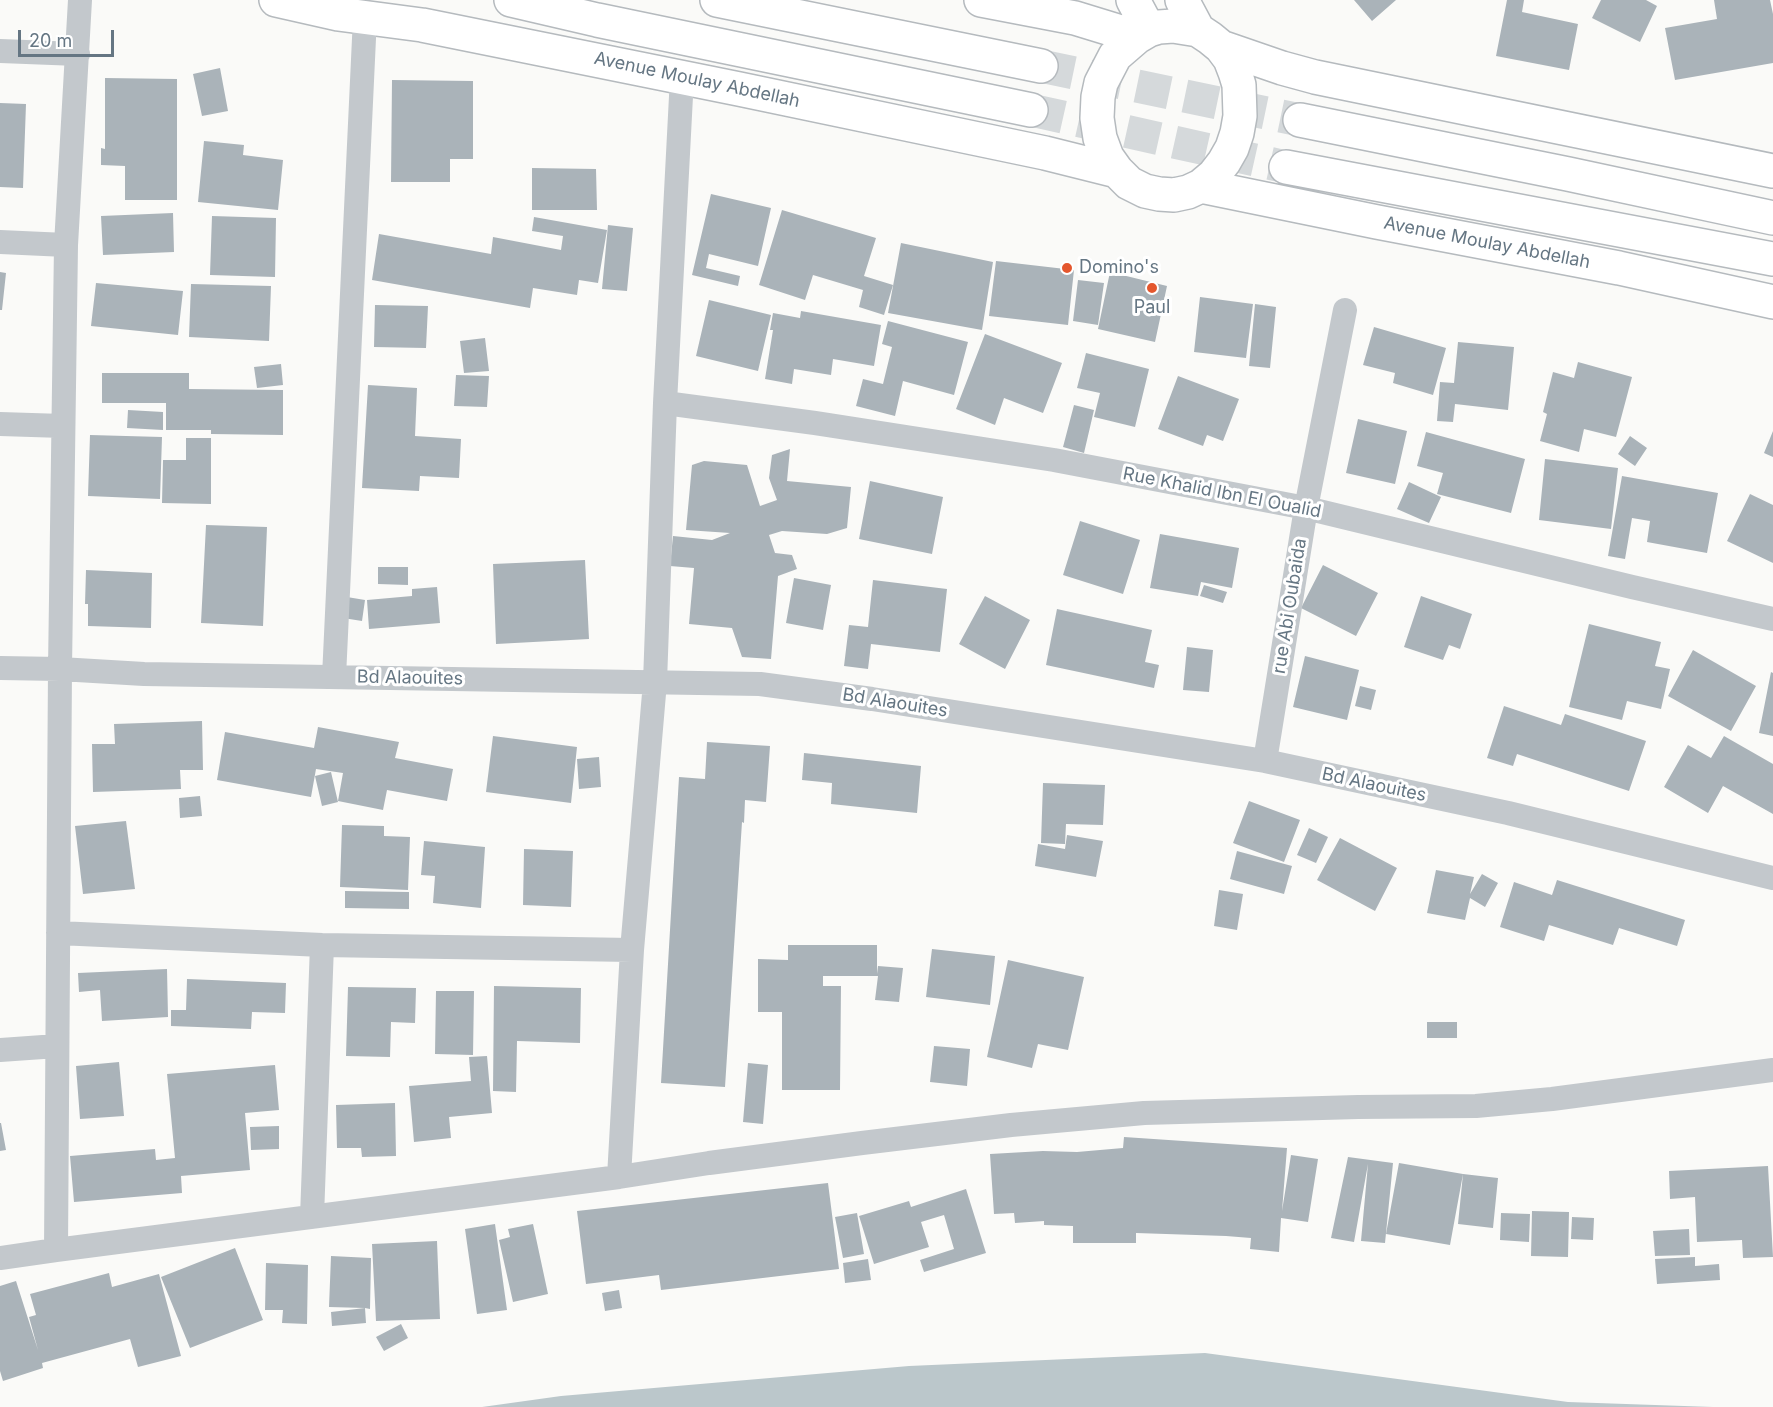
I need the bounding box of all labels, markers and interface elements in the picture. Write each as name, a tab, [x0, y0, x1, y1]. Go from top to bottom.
scale bar	[21, 18, 117, 56]
text: 20 m	[29, 30, 72, 51]
street label: Avenue Moulay Abdellah	[592, 48, 802, 112]
street label: Avenue Moulay Abdellah	[1382, 212, 1592, 274]
place label: Domino's	[1079, 257, 1159, 279]
marker: Domino's	[1060, 261, 1074, 275]
marker: Paul	[1145, 281, 1159, 295]
place label: Paul	[1134, 297, 1170, 319]
street label: Rue Khalid Ibn El Oualid	[1121, 463, 1323, 523]
street label: rue Abi Oubaida	[1269, 537, 1311, 675]
street label: Bd Alaouites	[357, 666, 463, 690]
street label: Bd Alaouites	[841, 684, 949, 722]
street label: Bd Alaouites	[1320, 763, 1428, 807]

